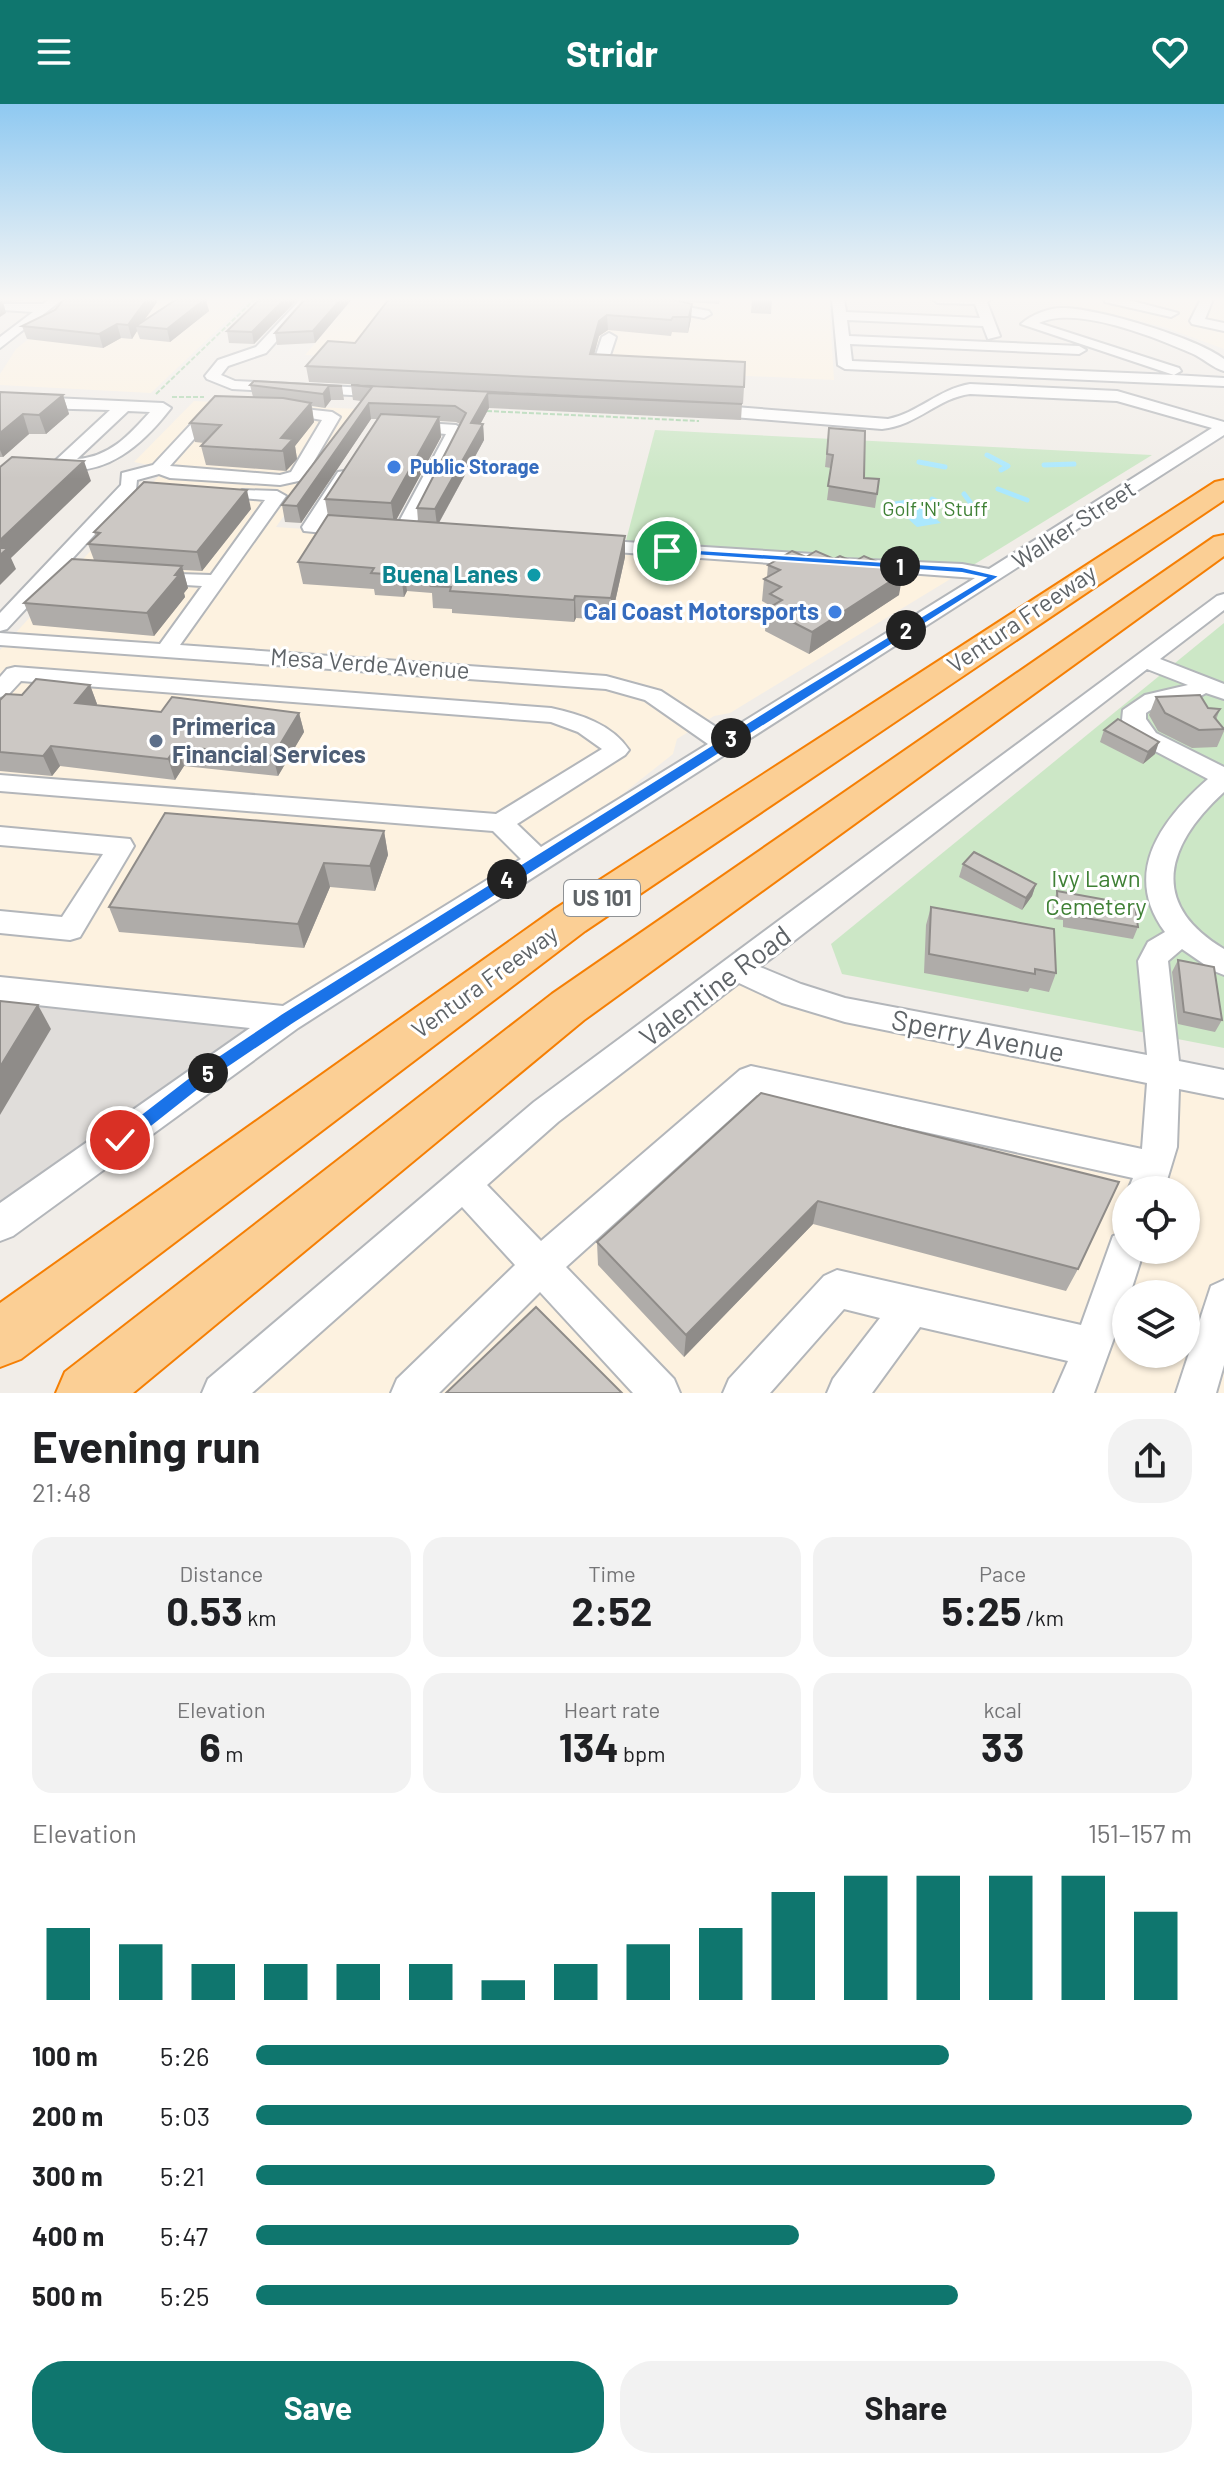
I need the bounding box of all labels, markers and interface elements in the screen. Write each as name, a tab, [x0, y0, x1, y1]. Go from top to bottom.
icon: menu	[32, 30, 76, 74]
icon: heart	[1148, 30, 1192, 74]
text: Stridr	[566, 31, 658, 74]
place label: Public Storage	[410, 454, 540, 478]
marker: Public Storage	[385, 458, 403, 476]
street label: Walker Street	[1006, 473, 1140, 574]
park label: Golf 'N' Stuff	[882, 496, 988, 520]
pin	[633, 517, 701, 585]
icon: arrive	[645, 529, 689, 573]
pin: 1	[880, 546, 920, 586]
text: 1	[896, 553, 904, 579]
street label: Ventura Freeway	[941, 557, 1101, 678]
place label: Buena Lanes	[382, 559, 518, 588]
marker: Buena Lanes	[525, 566, 543, 584]
place label: Cal Coast Motorsports	[584, 596, 819, 625]
marker: Cal Coast Motorsports	[826, 603, 844, 621]
pin: 2	[886, 610, 926, 650]
text: 2	[900, 617, 912, 643]
street label: Mesa Verde Avenue	[269, 641, 471, 684]
place label: Primerica Financial Services	[172, 711, 366, 768]
pin: 3	[711, 718, 751, 758]
text: 3	[725, 725, 737, 751]
marker: Primerica Financial Services	[147, 732, 165, 750]
pin: 4	[487, 859, 527, 899]
park label: Ivy Lawn Cemetery	[1045, 863, 1147, 920]
text: 4	[500, 866, 514, 892]
road number: US 101	[564, 880, 640, 916]
street label: Valentine Road	[632, 917, 797, 1053]
street label: Ventura Freeway	[405, 918, 563, 1044]
street label: Sperry Avenue	[889, 1002, 1067, 1068]
pin: 5	[188, 1053, 228, 1093]
text: 5	[202, 1060, 214, 1086]
pin	[86, 1106, 154, 1174]
icon: check	[98, 1118, 142, 1162]
map controls	[1112, 1176, 1200, 1368]
button: locate	[1112, 1176, 1200, 1264]
button: layers	[1112, 1280, 1200, 1368]
text: Evening run	[32, 1419, 261, 1472]
button: share	[1108, 1419, 1192, 1503]
text: 21:48	[32, 1476, 91, 1507]
text: Distance	[179, 1560, 263, 1586]
text: Time	[588, 1560, 636, 1586]
text: Pace	[979, 1560, 1026, 1586]
text: 0.53	[166, 1586, 243, 1634]
text: 2:52	[572, 1586, 652, 1634]
text: 5:25	[941, 1586, 1021, 1634]
text: km	[243, 1604, 277, 1630]
text: /km	[1021, 1604, 1064, 1630]
text: Elevation	[177, 1696, 266, 1722]
text: Heart rate	[564, 1696, 660, 1722]
text: kcal	[983, 1696, 1022, 1722]
text: 6	[199, 1722, 221, 1770]
text: 134	[559, 1722, 619, 1770]
text: 33	[981, 1722, 1024, 1770]
text: m	[221, 1740, 243, 1766]
text: bpm	[619, 1740, 665, 1766]
text: Elevation	[32, 1817, 137, 1848]
text: 151–157 m	[1088, 1817, 1192, 1848]
text: 100 m	[32, 2040, 98, 2071]
text: 5:26	[160, 2040, 210, 2071]
text: 200 m	[32, 2100, 103, 2131]
text: 5:03	[160, 2100, 210, 2131]
text: 300 m	[32, 2160, 103, 2191]
text: 5:21	[160, 2160, 205, 2191]
text: 400 m	[32, 2220, 104, 2251]
text: 5:47	[160, 2220, 208, 2251]
text: 500 m	[32, 2280, 103, 2311]
text: 5:25	[160, 2280, 209, 2311]
button: Save	[32, 2361, 604, 2453]
button: Share	[620, 2361, 1192, 2453]

